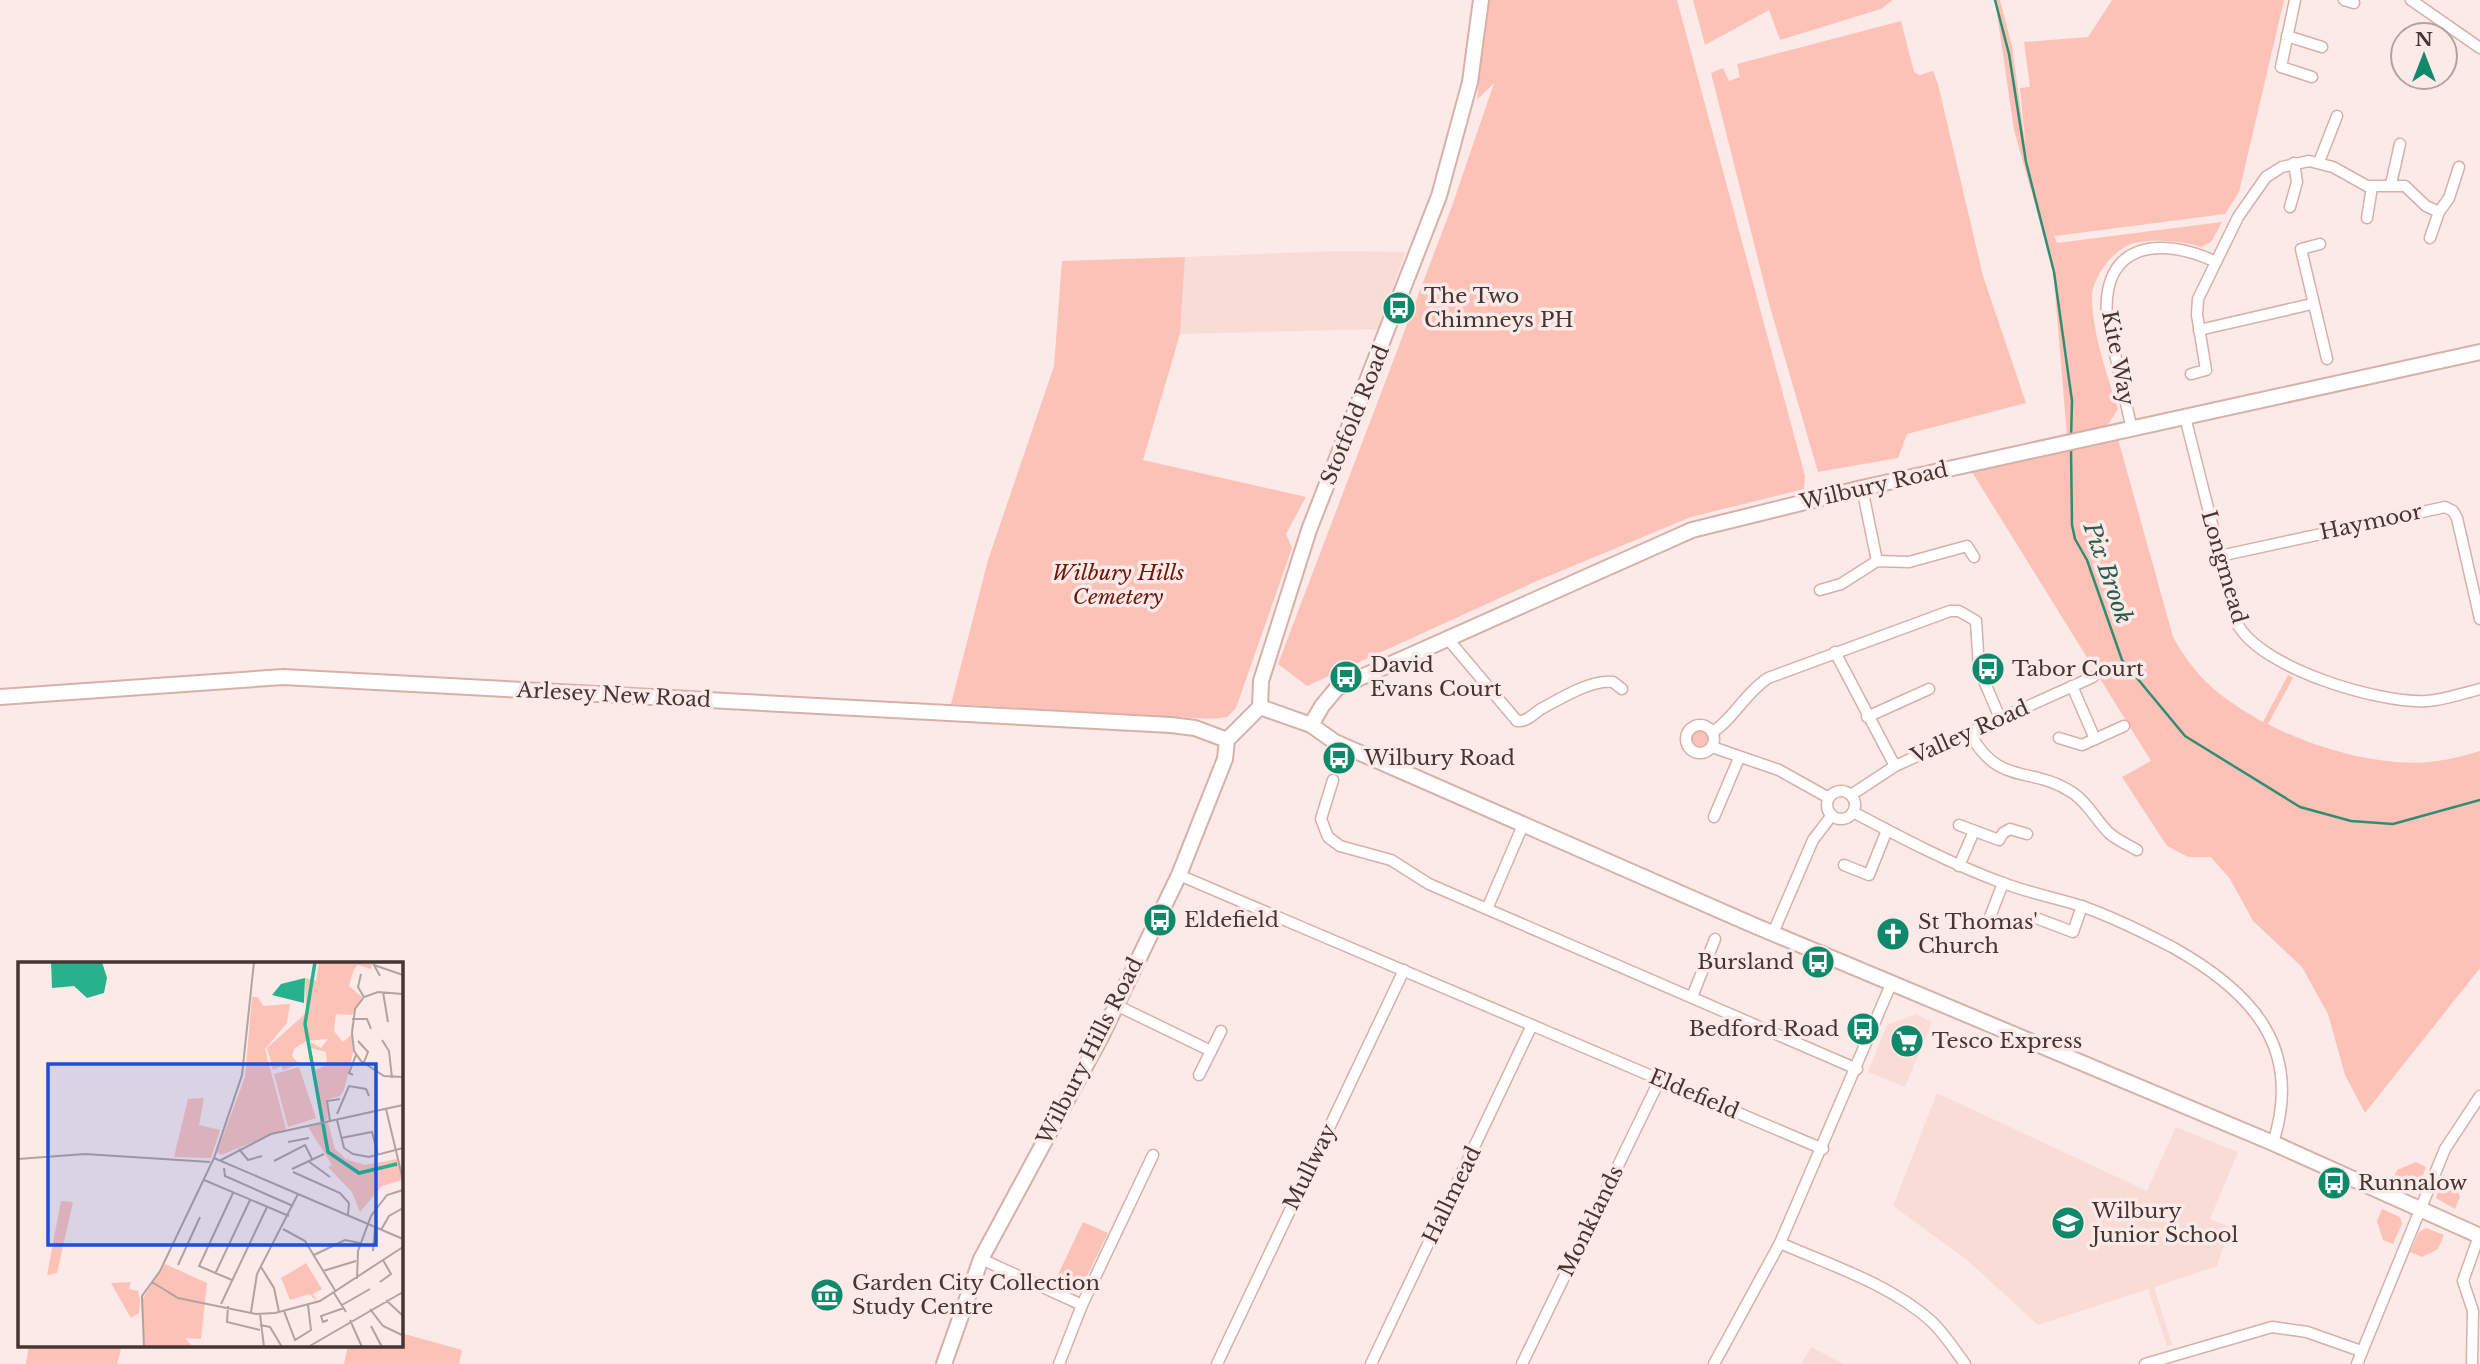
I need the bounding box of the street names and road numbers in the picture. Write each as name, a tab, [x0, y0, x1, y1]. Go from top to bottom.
street label: Kite Way	[2096, 308, 2140, 408]
street label: Stotfold Road	[1315, 341, 1395, 489]
street label: Wilbury Road	[1797, 456, 1951, 516]
street label: Haymoor	[2317, 498, 2425, 546]
street label: Longmead	[2195, 507, 2253, 627]
street label: Arlesey New Road	[515, 677, 712, 713]
street label: Valley Road	[1906, 694, 2033, 770]
street label: Wilbury Hills Road	[1031, 953, 1149, 1150]
street label: Eldefield	[1645, 1063, 1743, 1125]
street label: Mullway	[1278, 1119, 1342, 1214]
street label: Hallmead	[1417, 1142, 1487, 1248]
street label: Monklands	[1553, 1161, 1629, 1281]

